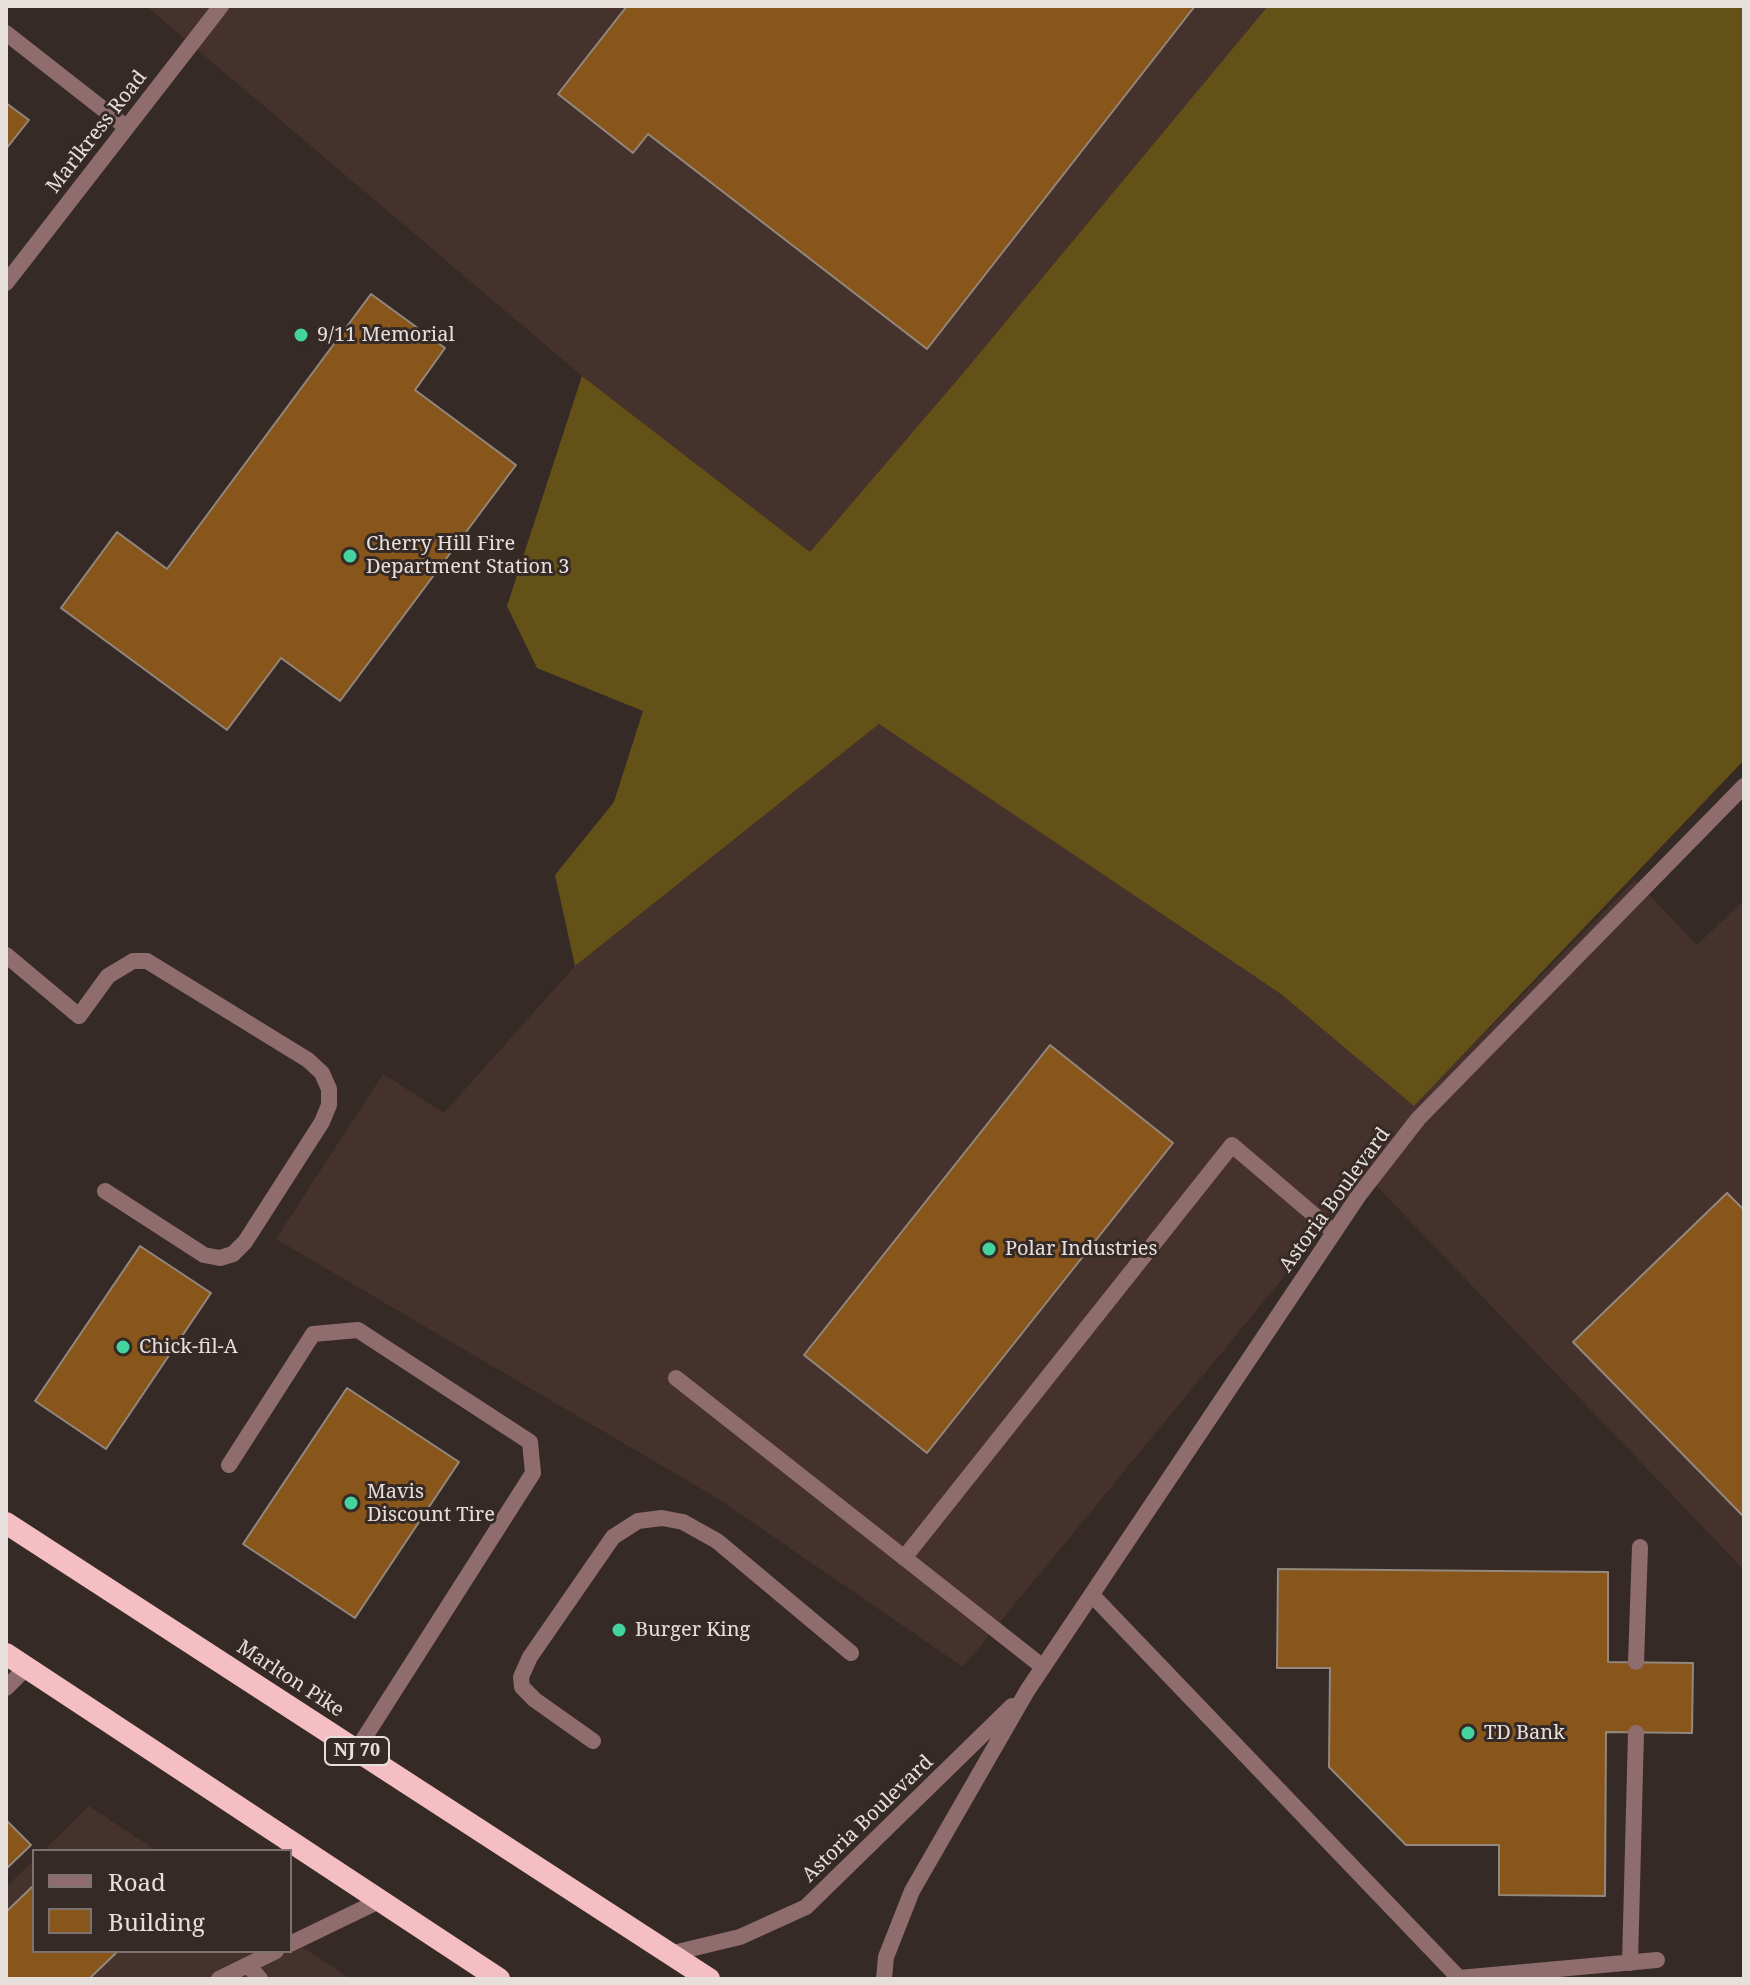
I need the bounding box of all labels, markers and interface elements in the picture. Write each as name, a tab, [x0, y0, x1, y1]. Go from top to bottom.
street label: Marlkress Road	[42, 66, 152, 198]
place label: 9/11 Memorial	[317, 323, 455, 347]
marker: 9/11 Memorial	[292, 326, 310, 344]
place label: Cherry Hill Fire Department Station 3	[366, 532, 569, 579]
marker: Cherry Hill Fire Department Station 3	[341, 547, 359, 565]
street label: Astoria Boulevard	[1275, 1123, 1395, 1277]
place label: Polar Industries	[1005, 1237, 1158, 1261]
marker: Polar Industries	[980, 1240, 998, 1258]
place label: Chick-fil-A	[139, 1335, 238, 1359]
marker: Chick-fil-A	[114, 1338, 132, 1356]
place label: Mavis Discount Tire	[367, 1480, 495, 1527]
marker: Mavis Discount Tire	[342, 1494, 360, 1512]
place label: Burger King	[635, 1618, 750, 1642]
marker: Burger King	[610, 1621, 628, 1639]
street label: Marlton Pike	[232, 1635, 348, 1723]
place label: TD Bank	[1484, 1721, 1565, 1745]
marker: TD Bank	[1459, 1724, 1477, 1742]
road number: NJ 70	[325, 1737, 389, 1765]
street label: Astoria Boulevard	[798, 1750, 938, 1888]
legend	[32, 1849, 292, 1953]
text: Road	[108, 1865, 166, 1898]
text: Building	[108, 1905, 205, 1938]

